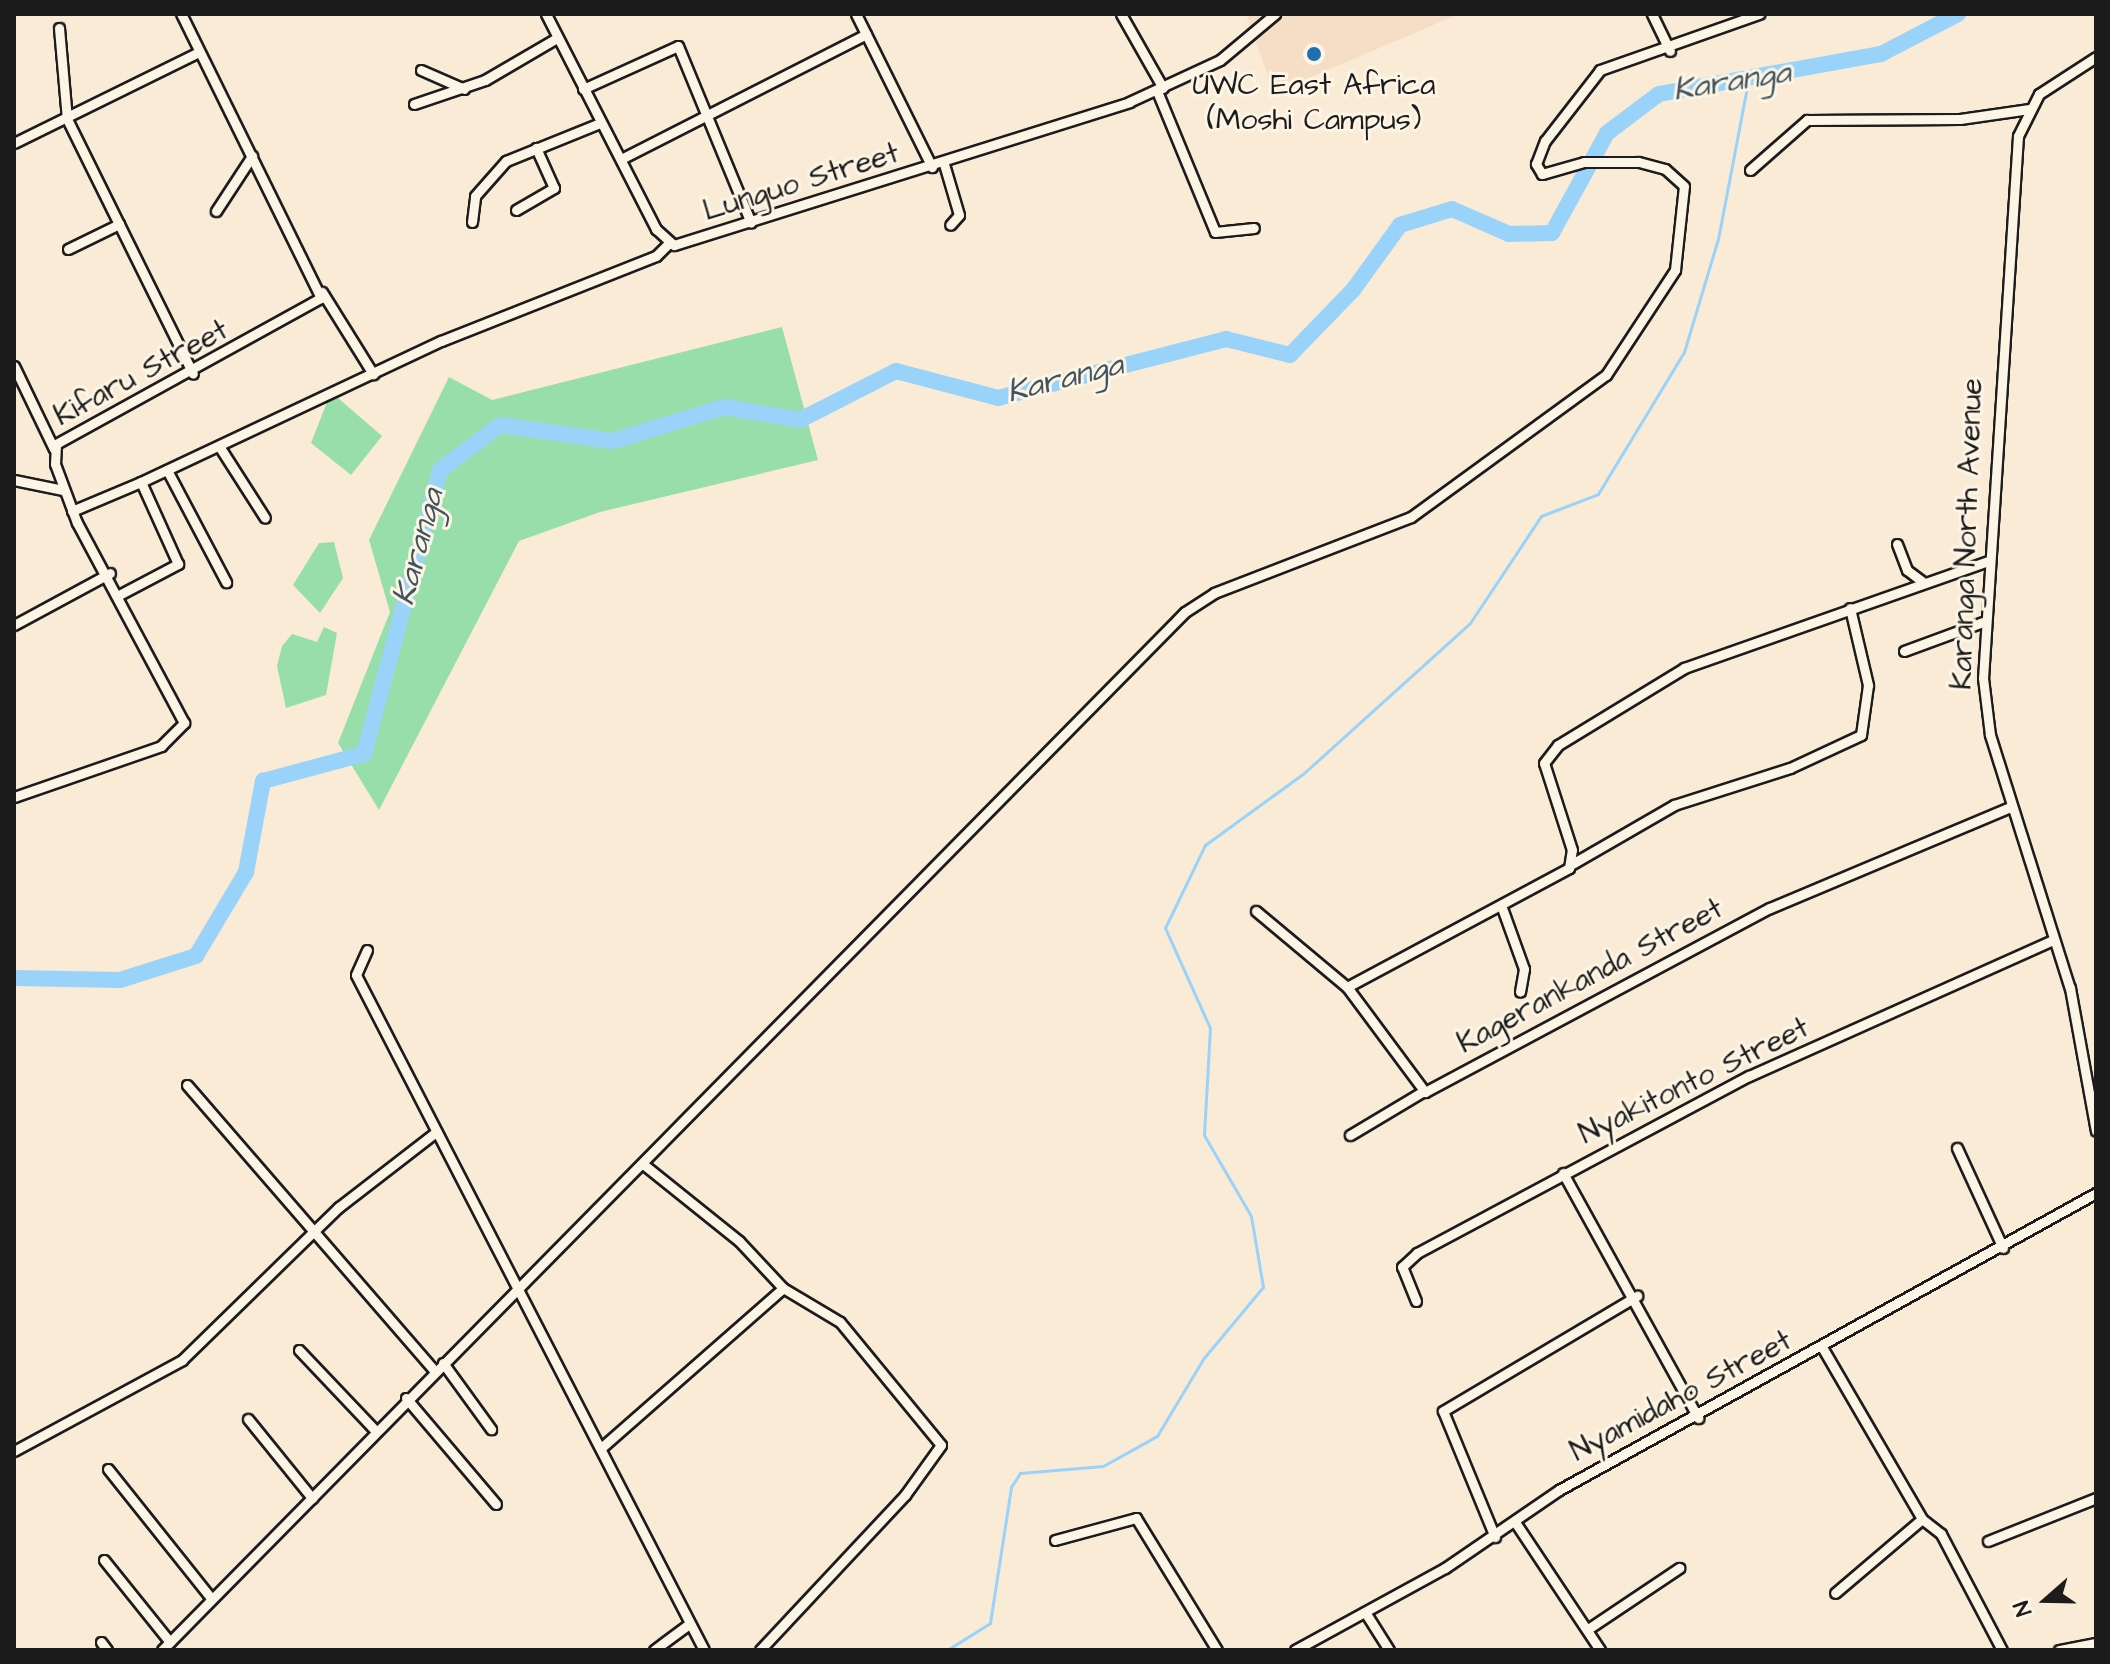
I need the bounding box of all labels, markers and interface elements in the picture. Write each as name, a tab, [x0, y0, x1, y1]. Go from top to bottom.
marker: UWC East Africa (Moshi Campus)	[1305, 45, 1323, 63]
water label: Karanga	[1671, 54, 1793, 110]
place label: UWC East Africa (Moshi Campus)	[1193, 67, 1435, 138]
street label: Lunguo Street	[699, 135, 903, 229]
street label: Kifaru Street	[48, 312, 234, 434]
water label: Karanga	[1003, 346, 1127, 412]
street label: Karanga North Avenue	[1944, 378, 1990, 690]
water label: Karanga	[385, 485, 453, 609]
street label: Kagerankanda Street	[1451, 891, 1729, 1061]
street label: Nyakitonto Street	[1573, 1010, 1815, 1152]
street label: Nyamidaho Street	[1564, 1323, 1798, 1469]
north arrow	[2006, 1560, 2086, 1640]
text: N	[2006, 1597, 2040, 1620]

